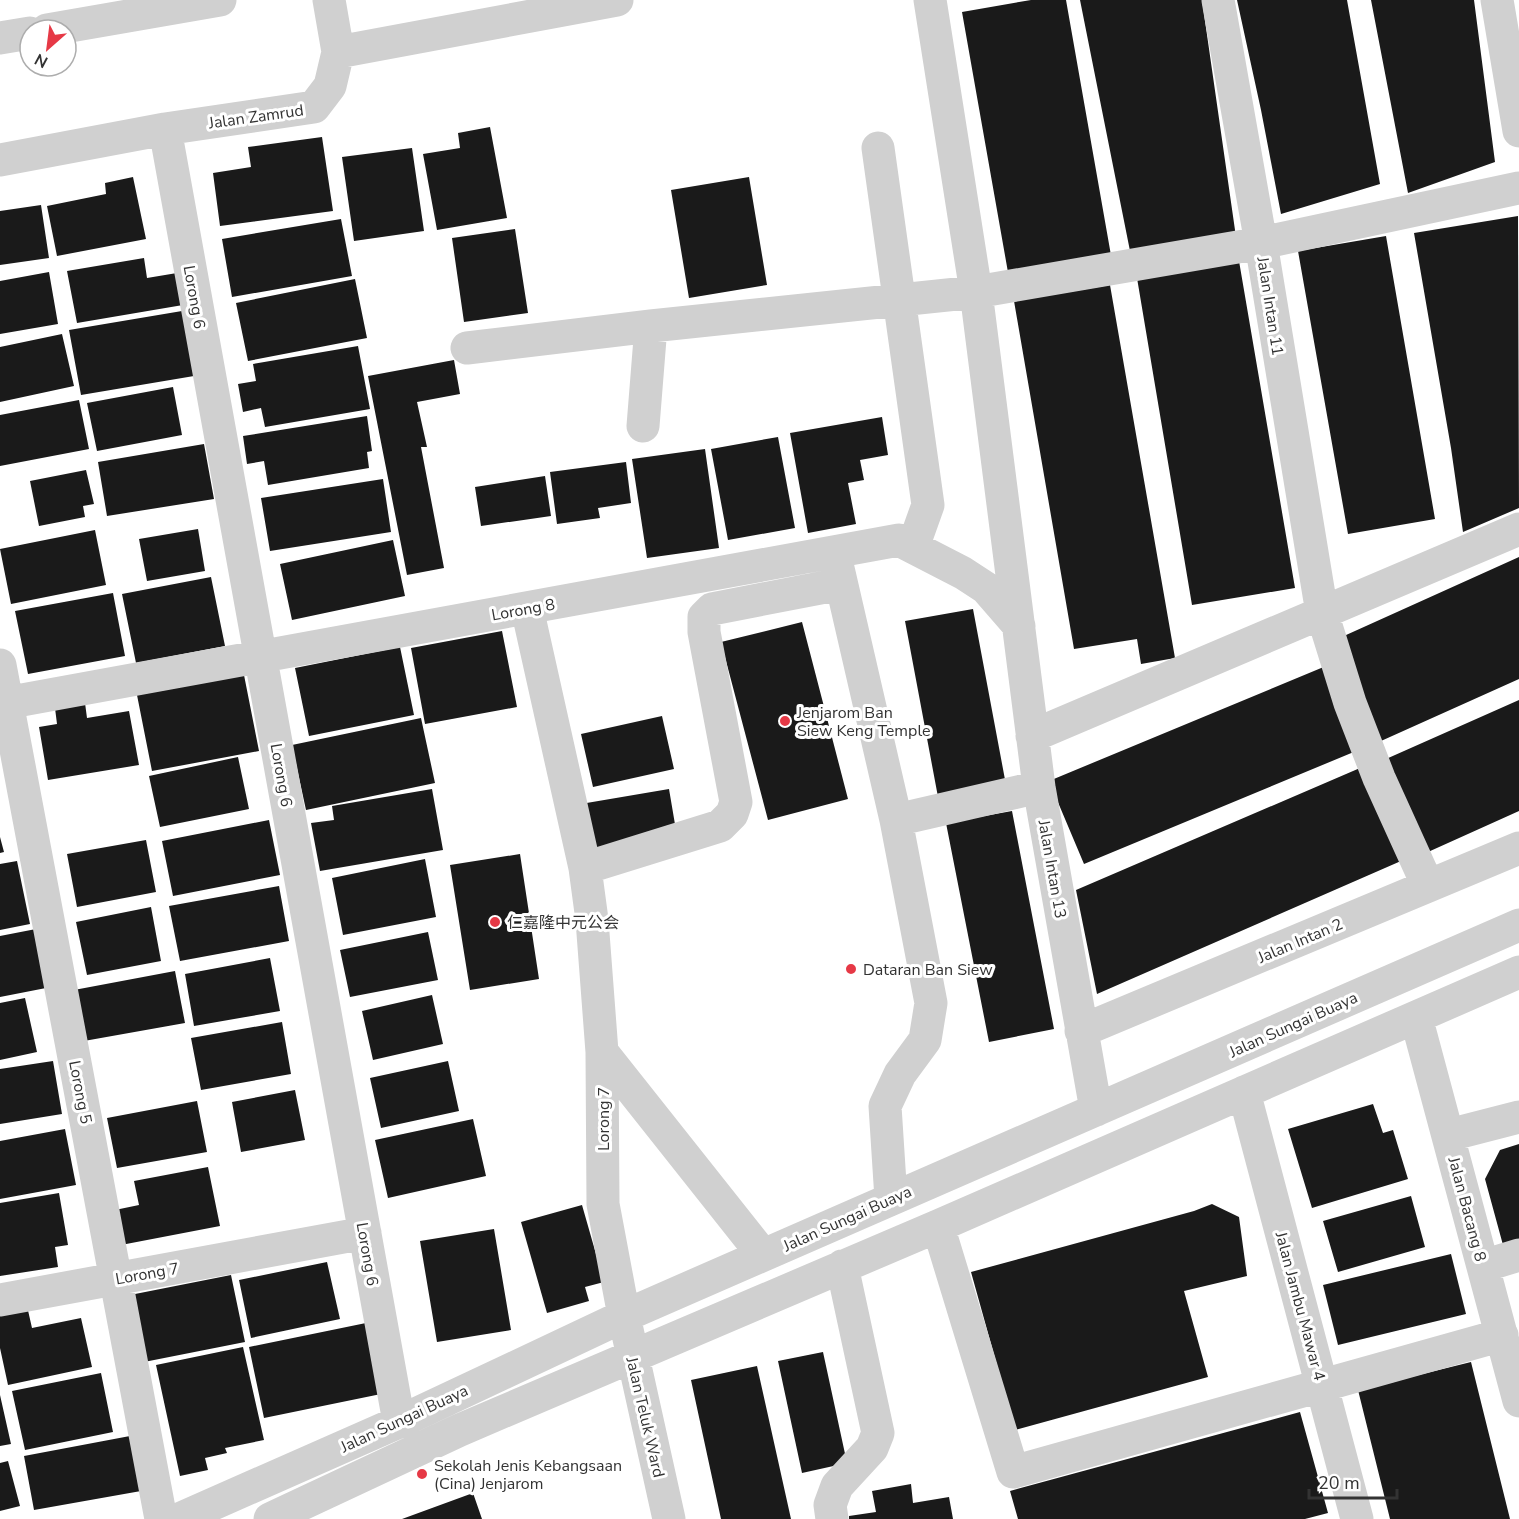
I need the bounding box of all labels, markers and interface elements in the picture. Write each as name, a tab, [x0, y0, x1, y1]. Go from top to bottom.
north arrow	[18, 18, 78, 78]
text: N	[31, 48, 52, 73]
street label: Jalan Zamrud	[206, 99, 305, 135]
street label: Jalan Intan 11	[1251, 254, 1289, 357]
street label: Lorong 6	[178, 264, 210, 331]
street label: Lorong 8	[490, 594, 557, 626]
place label: Jenjarom Ban Siew Keng Temple	[796, 702, 931, 742]
marker: Jenjarom Ban Siew Keng Temple	[778, 714, 792, 728]
street label: Lorong 6	[265, 742, 297, 809]
street label: Jalan Intan 13	[1032, 817, 1072, 920]
place label: 仁嘉隆中元公会	[507, 912, 619, 934]
street label: Jalan Intan 2	[1254, 913, 1346, 969]
marker: 仁嘉隆中元公会	[488, 915, 502, 929]
place label: Dataran Ban Siew	[863, 959, 993, 981]
marker: Dataran Ban Siew	[844, 962, 858, 976]
street label: Jalan Sungai Buaya	[1225, 987, 1361, 1064]
street label: Lorong 5	[63, 1059, 97, 1126]
street label: Lorong 7	[593, 1087, 615, 1151]
street label: Jalan Bacang 8	[1442, 1154, 1492, 1264]
street label: Jalan Sungai Buaya	[779, 1181, 915, 1258]
street label: Lorong 6	[351, 1221, 383, 1288]
street label: Jalan Jambu Mawar 4	[1269, 1228, 1331, 1383]
street label: Lorong 7	[114, 1258, 181, 1290]
street label: Jalan Teluk Ward	[620, 1354, 670, 1480]
street label: Jalan Sungai Buaya	[336, 1380, 472, 1459]
place label: Sekolah Jenis Kebangsaan (Cina) Jenjarom	[434, 1455, 622, 1495]
scale bar	[1309, 1462, 1398, 1500]
marker: Sekolah Jenis Kebangsaan (Cina) Jenjarom	[415, 1467, 429, 1481]
text: 20 m	[1318, 1471, 1360, 1495]

